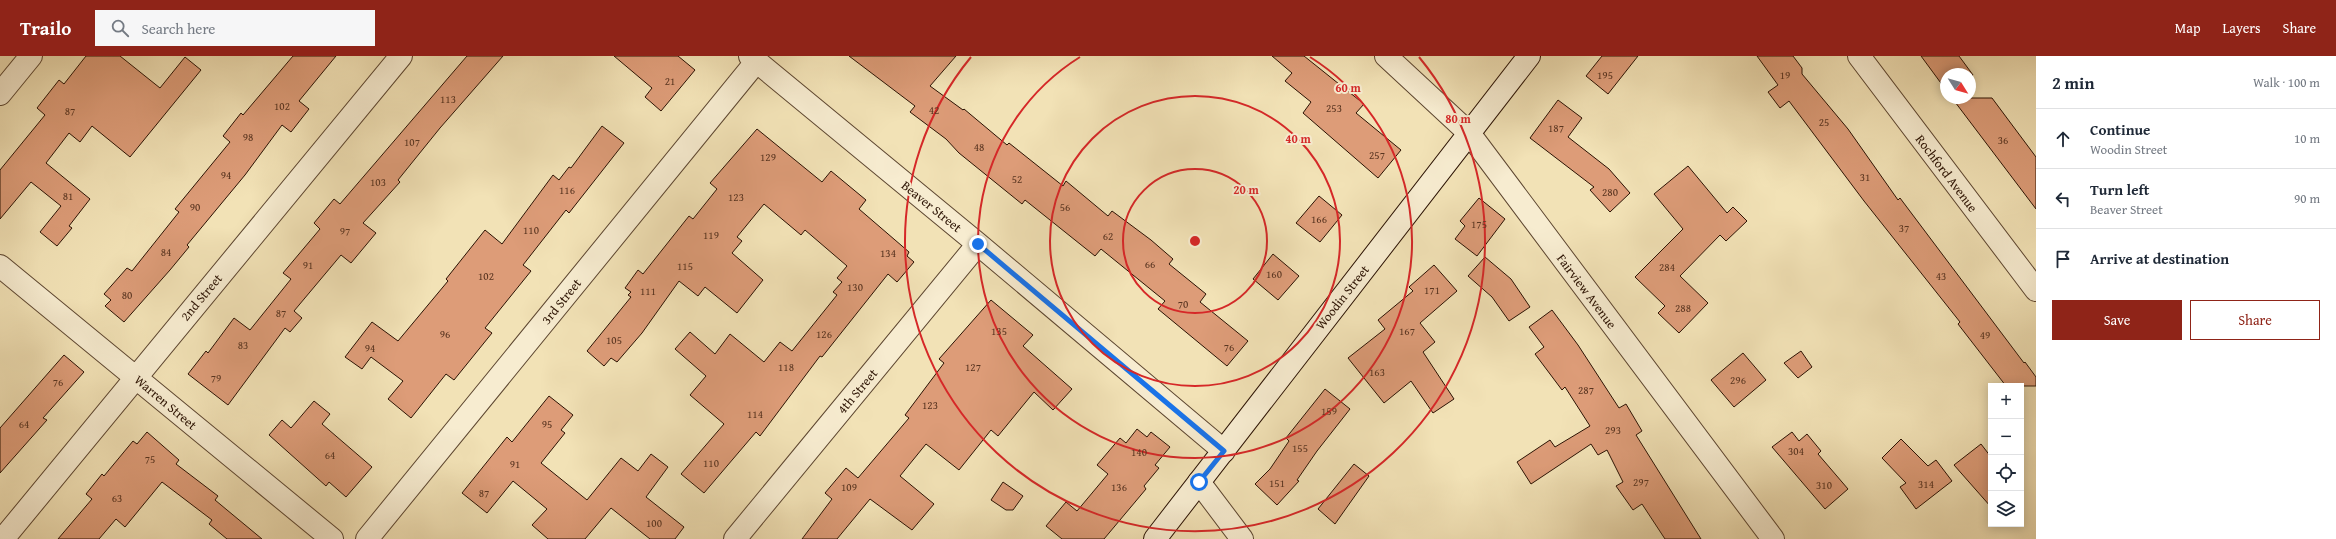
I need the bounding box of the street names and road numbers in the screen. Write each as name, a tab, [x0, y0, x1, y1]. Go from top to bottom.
street label: Rochford Avenue	[1911, 131, 1982, 216]
street label: Beaver Street	[897, 176, 966, 237]
street label: Fairview Avenue	[1552, 250, 1621, 333]
street label: Woodin Street	[1311, 261, 1374, 334]
street label: 2nd Street	[176, 269, 227, 325]
street label: 3rd Street	[537, 274, 586, 328]
street label: 4th Street	[833, 364, 882, 418]
street label: Warren Street	[130, 371, 201, 434]

